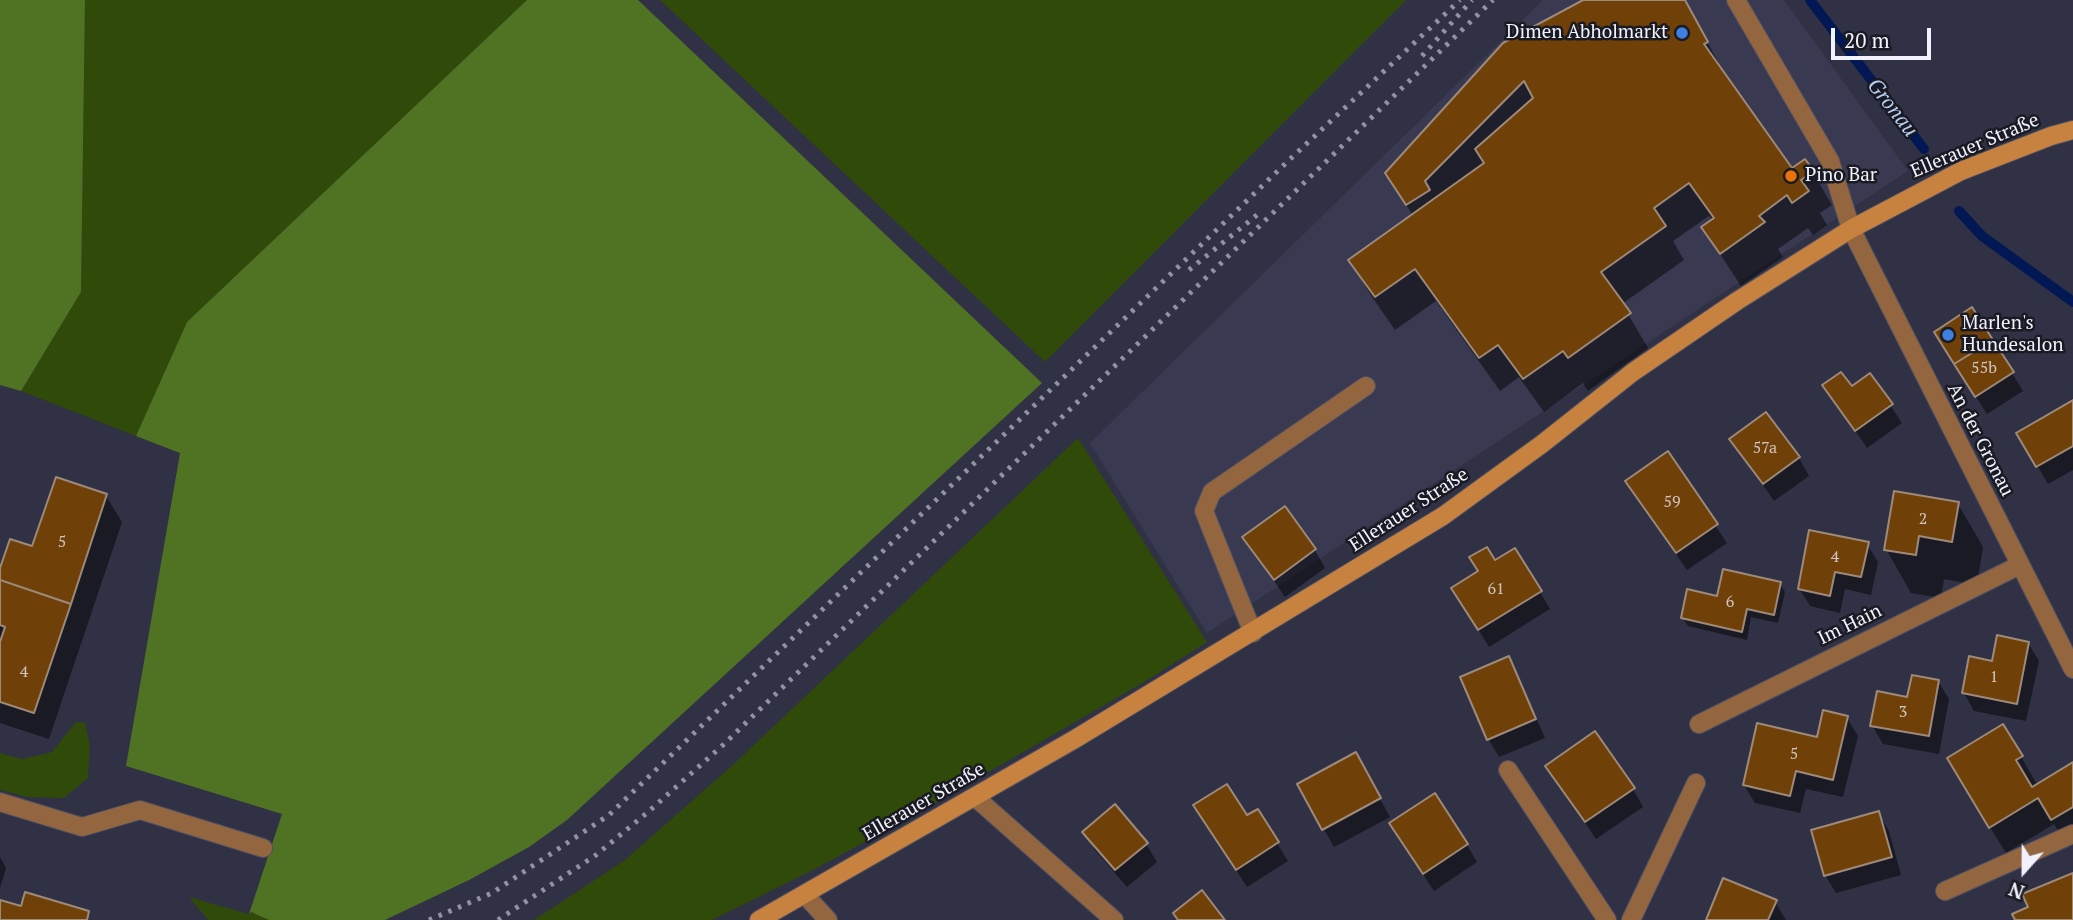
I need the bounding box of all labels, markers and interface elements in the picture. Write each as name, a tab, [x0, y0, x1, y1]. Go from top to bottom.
scale bar	[1835, 14, 1935, 58]
place label: Dimen Abholmarkt	[1506, 22, 1668, 44]
marker: Dimen Abholmarkt	[1674, 25, 1690, 41]
text: 20 m	[1844, 26, 1890, 54]
water label: Gronau	[1861, 74, 1923, 142]
street label: Ellerauer Straße	[1907, 109, 2043, 183]
place label: Pino Bar	[1805, 165, 1877, 187]
marker: Pino Bar	[1783, 168, 1799, 184]
place label: Marlen's Hundesalon	[1962, 313, 2063, 357]
marker: Marlen's Hundesalon	[1940, 327, 1956, 343]
house number: 55b	[1971, 358, 1997, 378]
street label: An der Gronau	[1942, 380, 2018, 500]
house number: 57a	[1753, 438, 1777, 458]
street label: Ellerauer Straße	[1345, 463, 1473, 557]
house number: 59	[1663, 492, 1681, 512]
house number: 2	[1919, 509, 1927, 529]
house number: 5	[58, 532, 66, 552]
house number: 4	[1831, 547, 1839, 567]
house number: 61	[1487, 579, 1505, 599]
house number: 6	[1726, 592, 1734, 612]
street label: Im Hain	[1814, 600, 1886, 650]
house number: 4	[20, 662, 28, 682]
house number: 1	[1990, 667, 1998, 687]
house number: 3	[1899, 702, 1907, 722]
house number: 5	[1790, 744, 1798, 764]
street label: Ellerauer Straße	[859, 758, 989, 846]
north arrow	[1989, 836, 2059, 906]
text: N	[2005, 877, 2027, 905]

